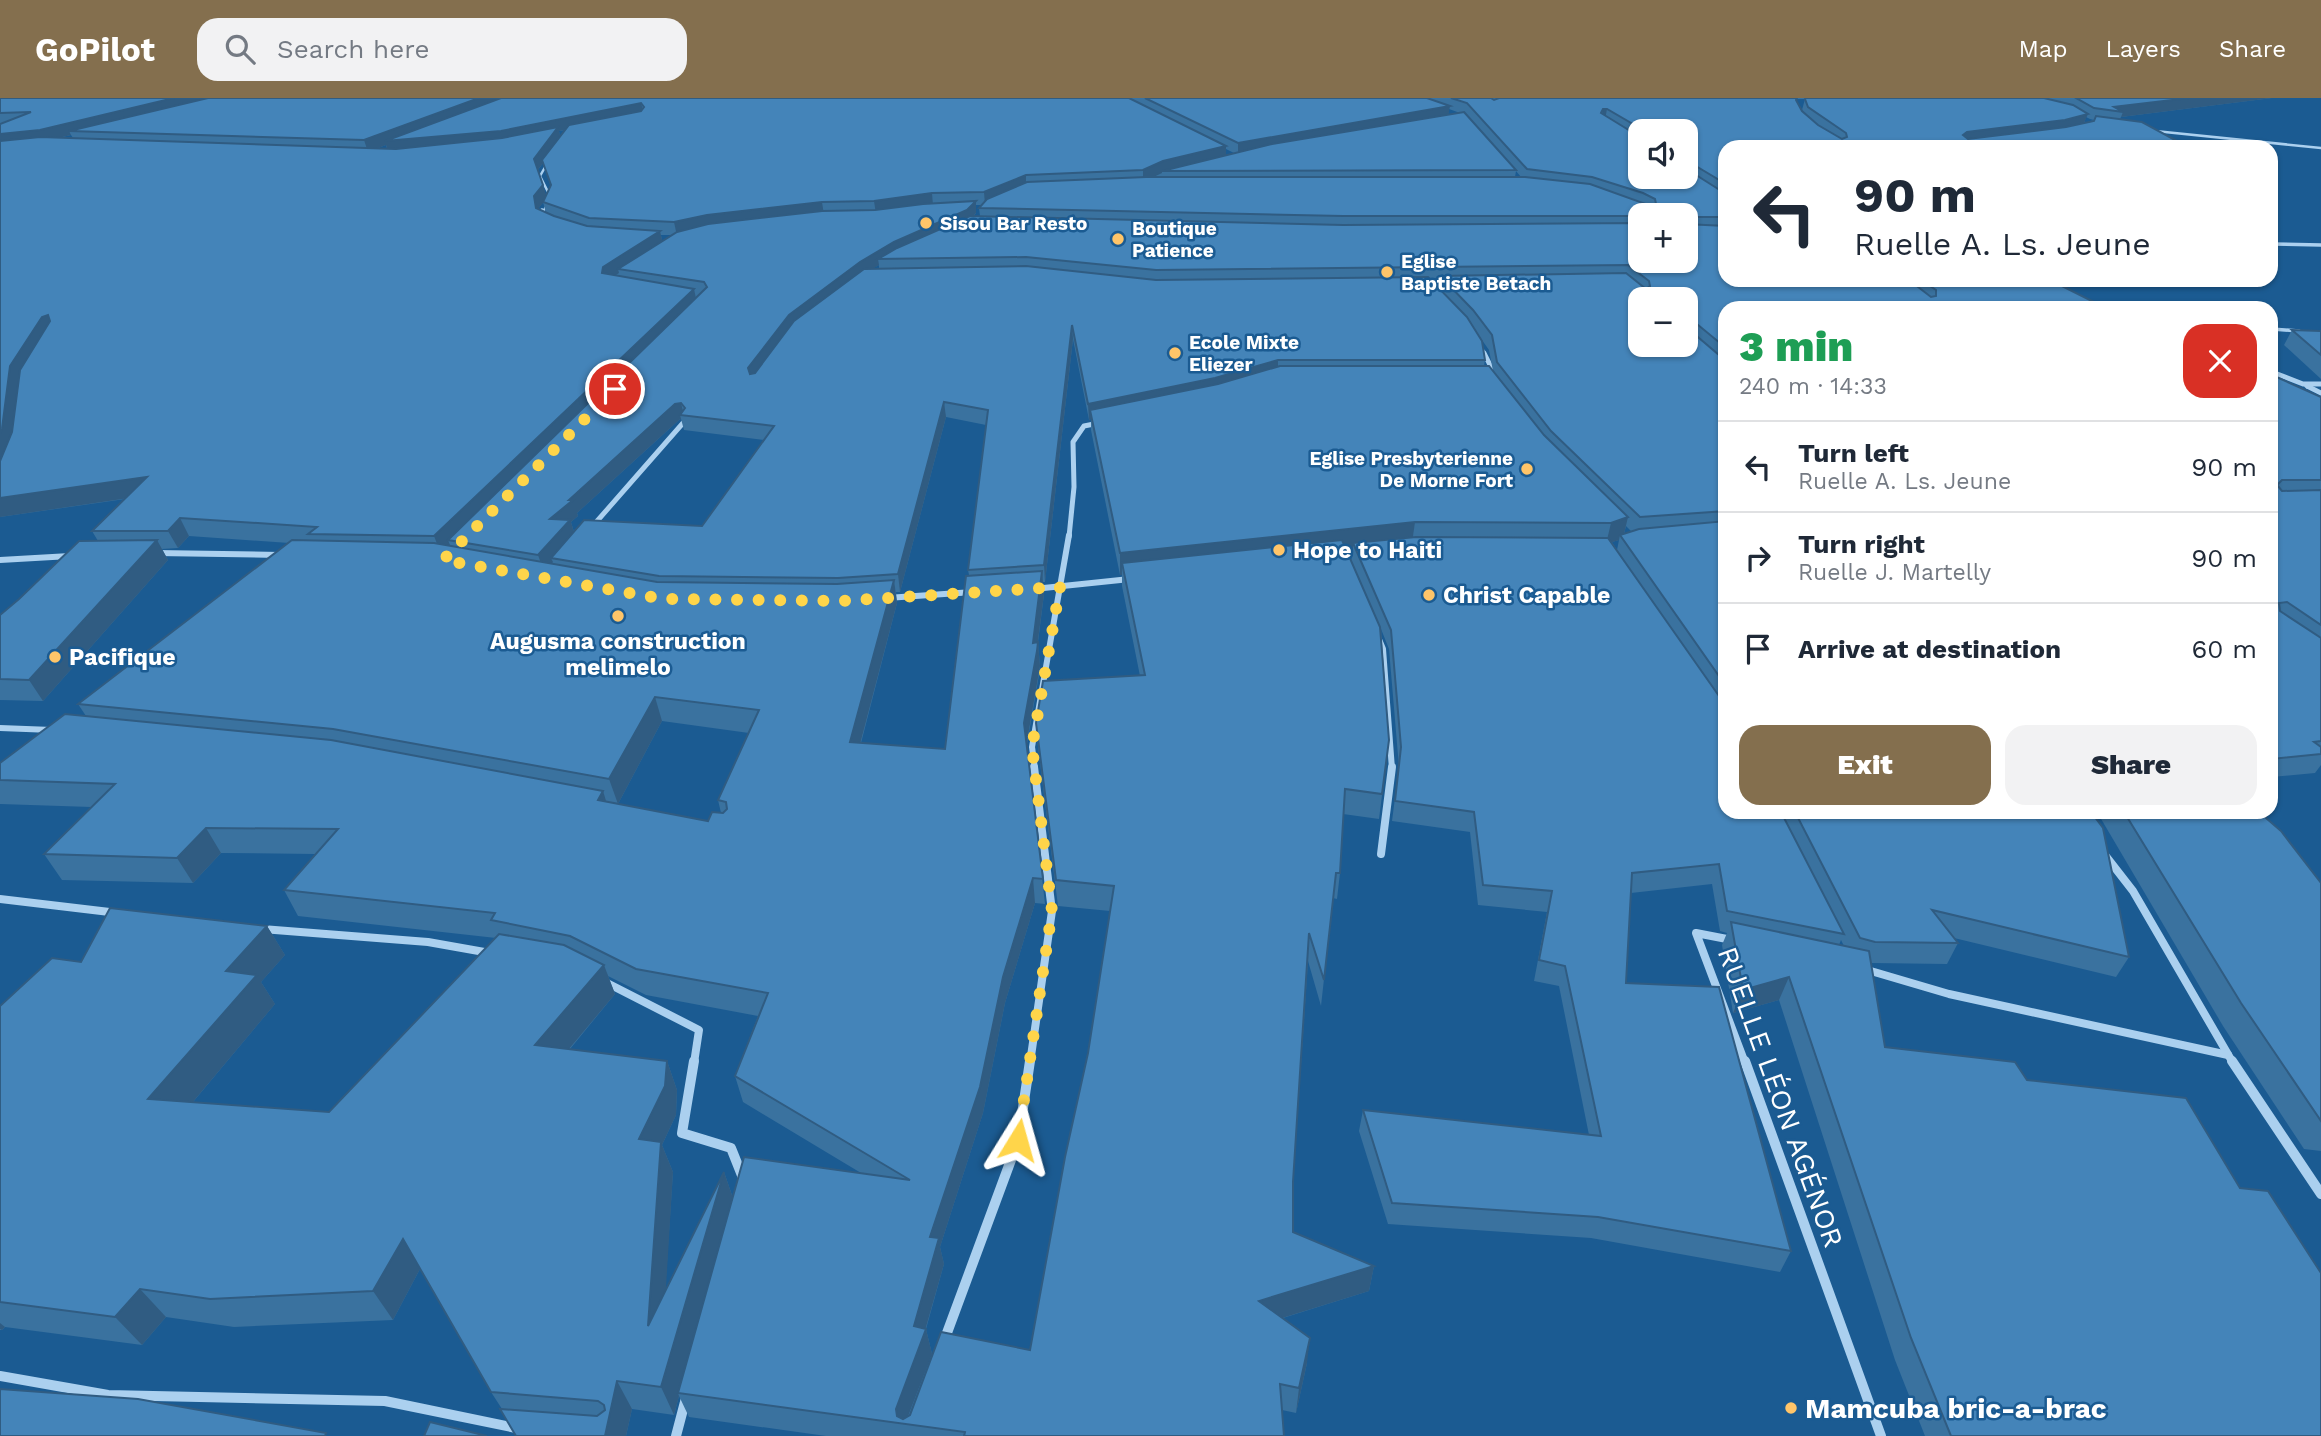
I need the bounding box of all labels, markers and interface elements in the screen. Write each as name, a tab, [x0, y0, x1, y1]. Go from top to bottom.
search box	[197, 18, 687, 81]
text: GoPilot	[35, 30, 155, 69]
icon: search	[221, 30, 259, 68]
text: Search here	[277, 34, 429, 64]
text: Map	[2019, 35, 2067, 63]
text: Layers	[2105, 35, 2181, 63]
text: Share	[2219, 35, 2286, 63]
map controls	[1628, 119, 1698, 357]
button: sound	[1628, 119, 1698, 189]
text: 90 m	[1854, 166, 1976, 224]
icon: left	[1739, 168, 1830, 259]
button: +	[1628, 203, 1698, 273]
place label: Sisou Bar Resto	[940, 212, 1087, 235]
marker: Sisou Bar Resto	[918, 215, 934, 231]
place label: Boutique Patience	[1132, 217, 1217, 262]
text: Ruelle A. Ls. Jeune	[1854, 225, 2151, 263]
marker: Boutique Patience	[1110, 231, 1126, 247]
place label: Eglise Baptiste Betach	[1401, 250, 1551, 295]
marker: Eglise Baptiste Betach	[1379, 264, 1395, 280]
button: −	[1628, 287, 1698, 357]
text: 3 min	[1739, 322, 1853, 371]
button: close	[2183, 324, 2257, 398]
place label: Ecole Mixte Eliezer	[1189, 331, 1299, 376]
marker: Ecole Mixte Eliezer	[1167, 345, 1183, 361]
pin	[585, 359, 645, 419]
icon: arrive	[596, 370, 634, 408]
text: 240 m · 14:33	[1739, 373, 1887, 400]
text: Turn left	[1798, 438, 1909, 468]
place label: Eglise Presbyterienne De Morne Fort	[1310, 447, 1514, 492]
icon: left	[1739, 448, 1777, 486]
text: 90 m	[2191, 452, 2257, 482]
marker: Eglise Presbyterienne De Morne Fort	[1519, 461, 1535, 477]
text: Ruelle A. Ls. Jeune	[1798, 468, 2011, 495]
text: Turn right	[1798, 529, 1925, 559]
place label: Hope to Haiti	[1293, 537, 1442, 564]
icon: right	[1739, 539, 1777, 577]
marker: Hope to Haiti	[1271, 542, 1287, 558]
text: 90 m	[2191, 543, 2257, 573]
text: Ruelle J. Martelly	[1798, 559, 1991, 586]
place label: Christ Capable	[1443, 582, 1610, 609]
marker: Christ Capable	[1421, 587, 1437, 603]
marker: Augusma construction melimelo	[610, 608, 626, 624]
place label: Augusma construction melimelo	[490, 628, 746, 681]
icon: arrive	[1739, 630, 1777, 668]
text: Arrive at destination	[1798, 634, 2061, 664]
text: 60 m	[2191, 634, 2257, 664]
place label: Pacifique	[69, 644, 176, 671]
marker: Pacifique	[47, 649, 63, 665]
button: Exit	[1739, 725, 1991, 805]
button: Share	[2005, 725, 2257, 805]
street label: RUELLE LÉON AGÉNOR	[1711, 942, 1850, 1252]
position arrow	[981, 1103, 1055, 1177]
place label: Mamcuba bric-a-brac	[1805, 1392, 2107, 1425]
marker: Mamcuba bric-a-brac	[1783, 1400, 1799, 1416]

